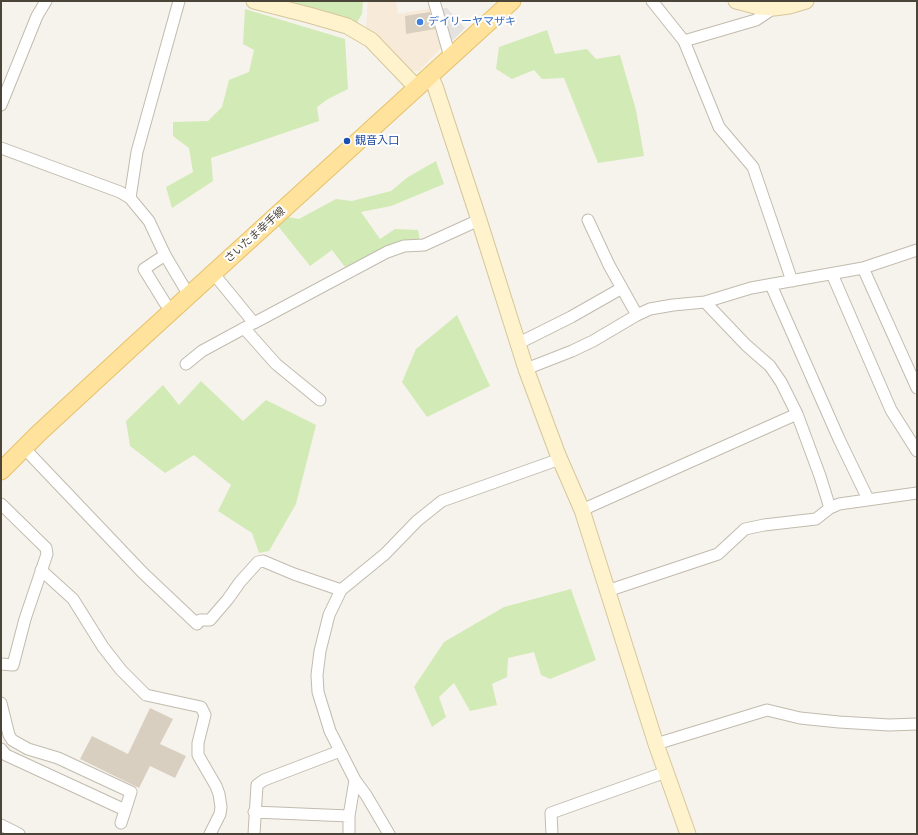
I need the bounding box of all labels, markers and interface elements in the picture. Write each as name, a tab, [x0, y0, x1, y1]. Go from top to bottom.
place label: デイリーヤマザキ	[428, 15, 516, 29]
marker: デイリーヤマザキ	[415, 17, 425, 27]
place label: 観音入口	[355, 134, 399, 148]
marker: 観音入口	[342, 136, 352, 146]
street label: さいたま幸手線	[222, 204, 288, 266]

